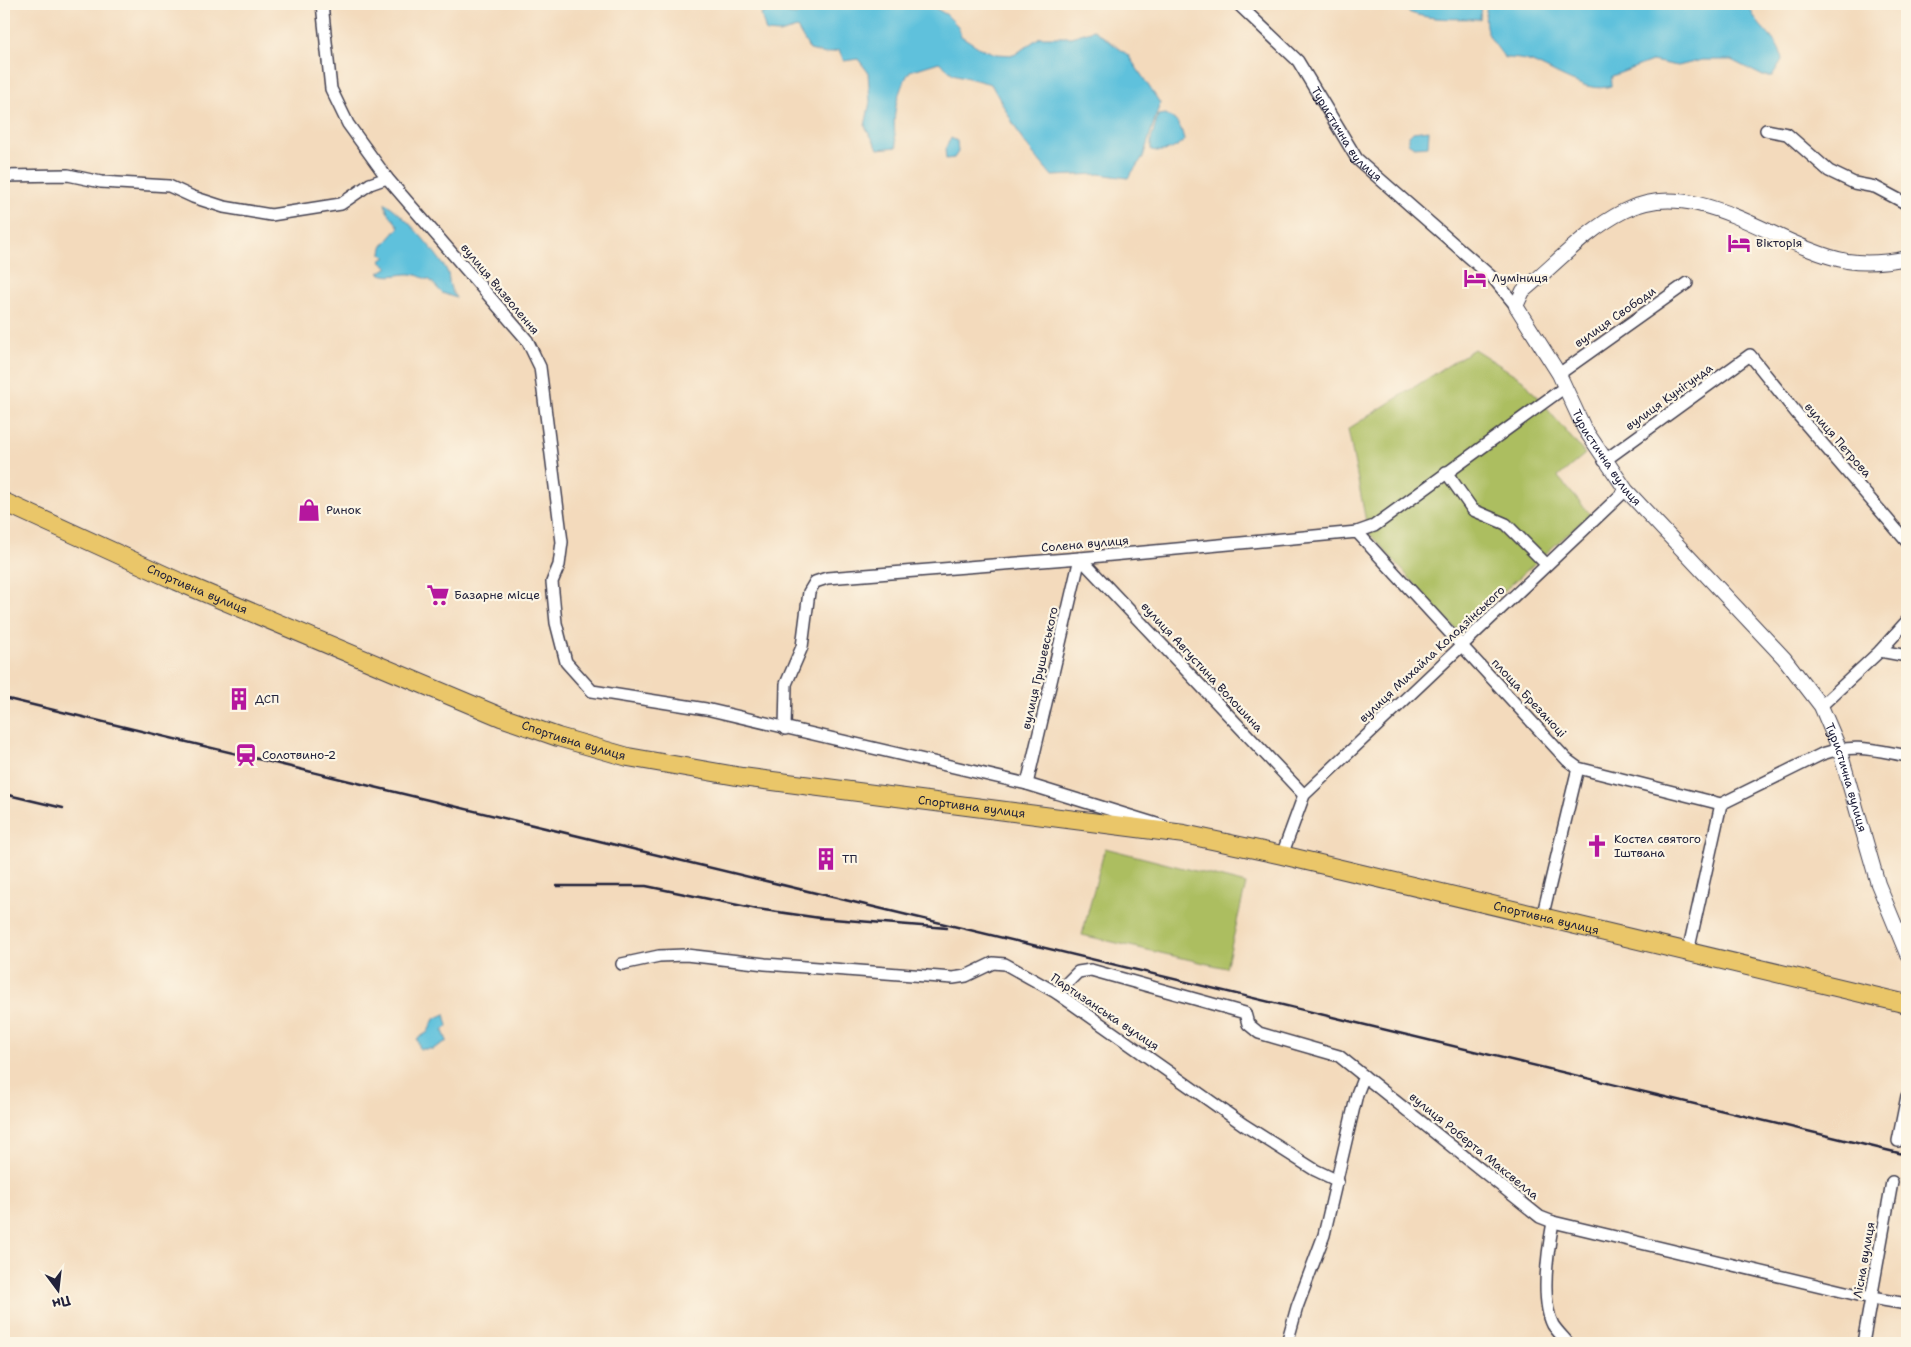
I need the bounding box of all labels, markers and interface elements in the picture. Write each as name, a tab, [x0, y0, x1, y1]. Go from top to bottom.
street label: Туристична вулиця	[1307, 84, 1385, 185]
hotel icon: Вікторія	[1726, 230, 1752, 256]
place label: Вікторія	[1756, 235, 1802, 251]
street label: вулиця Визволення	[457, 240, 543, 338]
hotel icon: Луміниця	[1462, 265, 1488, 291]
place label: Луміниця	[1492, 270, 1548, 286]
street label: вулиця Свободи	[1571, 283, 1659, 351]
street label: вулиця Кунігунда	[1622, 360, 1716, 434]
street label: вулиця Петрова	[1801, 399, 1875, 481]
street label: Туристична вулиця	[1568, 407, 1645, 509]
shop icon: Ринок	[296, 497, 322, 523]
place label: Ринок	[326, 502, 362, 518]
street label: Солена вулиця	[1041, 532, 1129, 556]
street label: Спортивна вулиця	[144, 560, 250, 618]
supermarket icon: Базарне місце	[425, 582, 451, 608]
street label: вулиця Михайла Колодзінського	[1356, 582, 1508, 726]
place label: Базарне місце	[454, 587, 540, 603]
street label: вулиця Августина Волошина	[1138, 599, 1267, 736]
street label: вулиця Грушевського	[1018, 605, 1062, 731]
street label: площа Брезаноці	[1488, 655, 1570, 741]
building icon: ДСП	[226, 686, 252, 712]
place label: ДСП	[255, 691, 279, 707]
street label: Спортивна вулиця	[519, 717, 628, 764]
street label: Туристична вулиця	[1821, 721, 1871, 834]
station icon: Солотвино-2	[233, 742, 259, 768]
place label: Солотвино-2	[262, 747, 336, 763]
street label: Спортивна вулиця	[917, 792, 1026, 821]
place label: Костел святого Іштвана	[1614, 831, 1701, 861]
church icon: Костел святого Іштвана	[1584, 833, 1610, 859]
building icon: ТП	[813, 846, 839, 872]
place label: ТП	[842, 851, 857, 867]
street label: Спортивна вулиця	[1492, 898, 1601, 938]
street label: Партизанська вулиця	[1048, 970, 1162, 1054]
street label: вулиця Роберта Максвелла	[1406, 1089, 1543, 1204]
street label: Лісна вулиця	[1849, 1221, 1879, 1299]
north arrow	[32, 1264, 82, 1314]
text: Пн	[50, 1291, 73, 1314]

